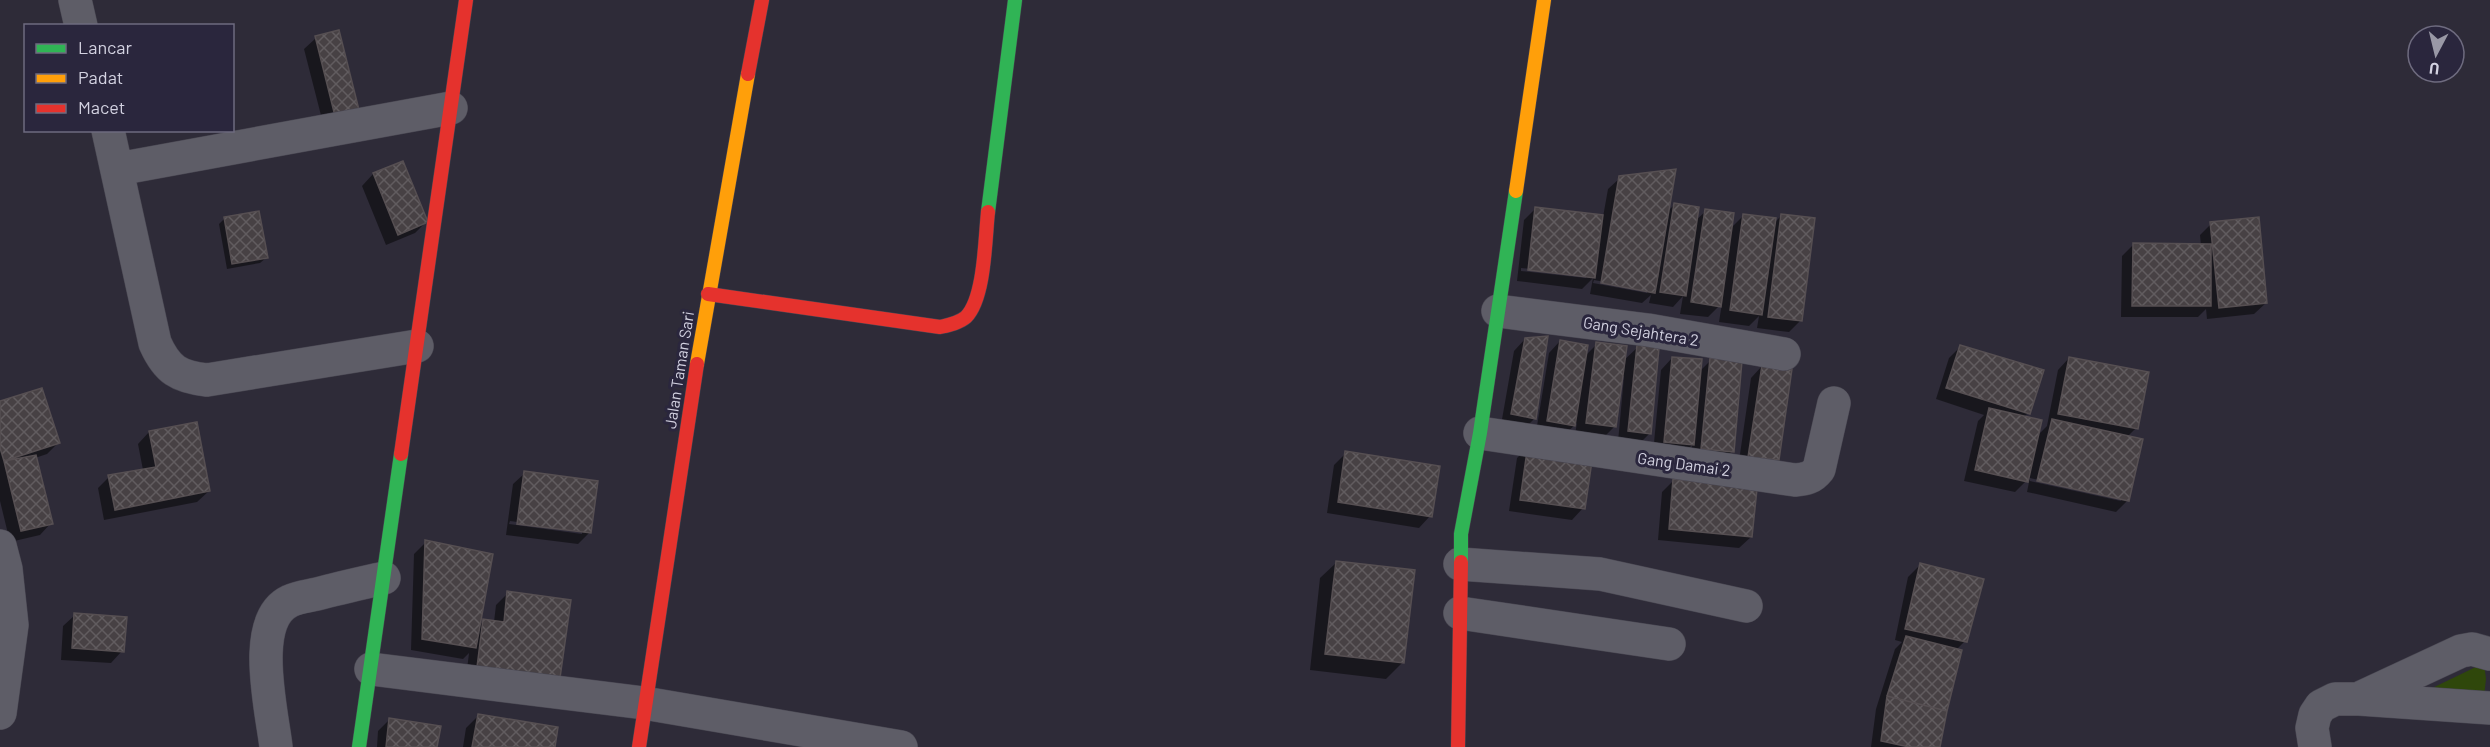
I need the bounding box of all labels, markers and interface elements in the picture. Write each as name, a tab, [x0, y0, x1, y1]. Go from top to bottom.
legend	[24, 24, 234, 132]
north arrow	[2406, 24, 2466, 84]
text: Lancar	[78, 36, 133, 58]
text: U	[2428, 59, 2440, 79]
text: Padat	[78, 66, 123, 88]
text: Macet	[78, 96, 125, 118]
street label: Jalan Taman Sari	[660, 310, 697, 430]
street label: Gang Sejahtera 2	[1582, 312, 1700, 349]
street label: Gang Damai 2	[1636, 448, 1732, 479]

